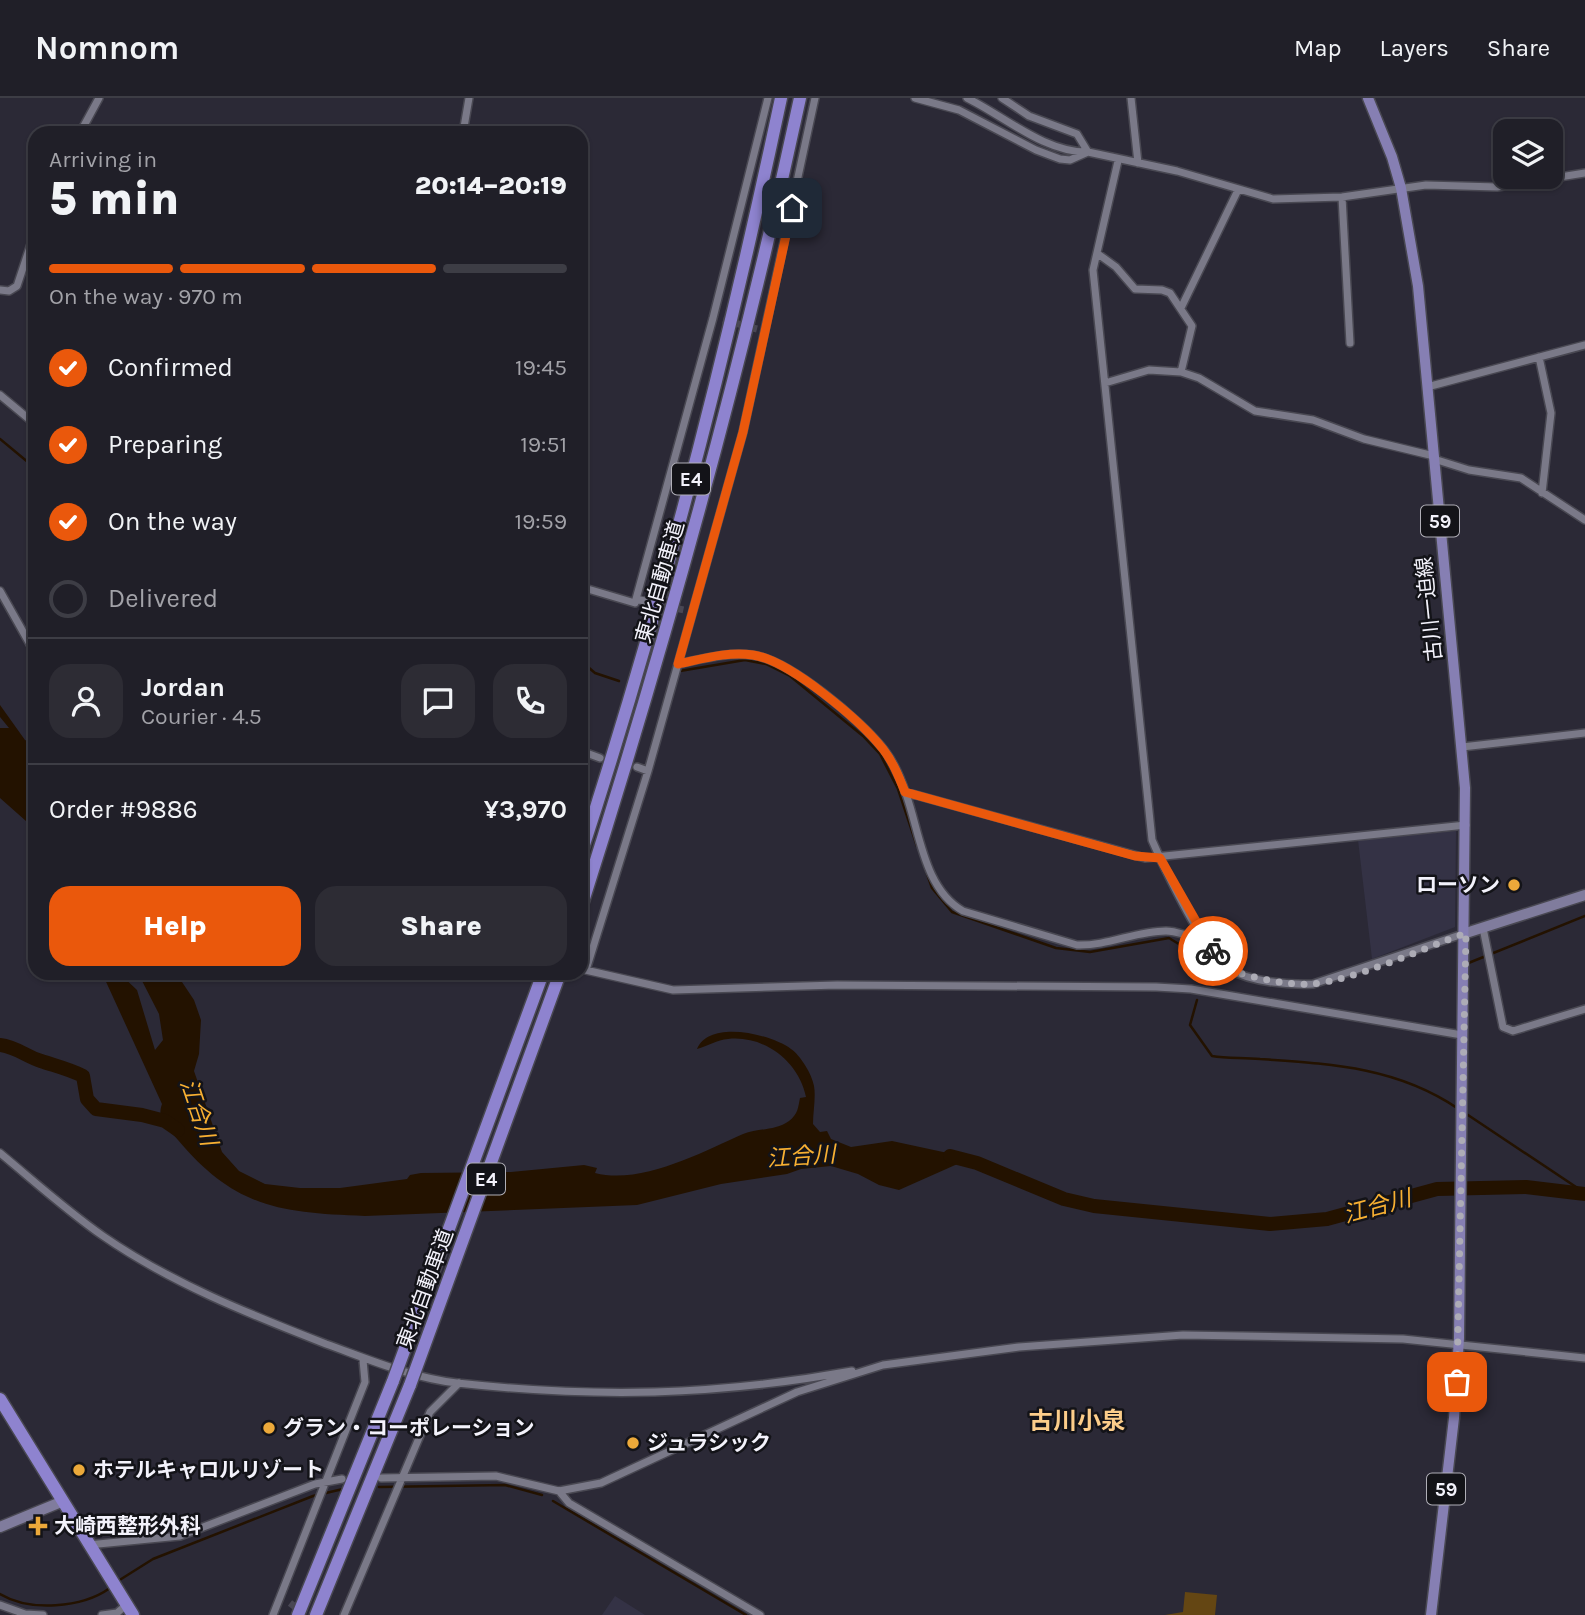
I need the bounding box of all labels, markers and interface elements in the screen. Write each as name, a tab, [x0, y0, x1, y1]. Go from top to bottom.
text: Nomnom	[35, 29, 179, 67]
text: Map	[1294, 34, 1342, 62]
text: Layers	[1380, 34, 1449, 62]
text: Share	[1487, 34, 1550, 62]
map controls	[1493, 119, 1563, 189]
button: layers	[1493, 119, 1563, 189]
text: Arriving in	[49, 146, 157, 173]
text: 20:14–20:19	[415, 170, 567, 201]
text: 5 min	[49, 172, 179, 226]
pin	[762, 178, 822, 238]
icon: home	[773, 189, 811, 227]
text: On the way · 970 m	[49, 283, 243, 310]
icon: check	[49, 349, 87, 387]
text: Confirmed	[108, 352, 233, 383]
text: 19:45	[515, 354, 567, 381]
icon: check	[49, 426, 87, 464]
text: Preparing	[108, 429, 222, 460]
text: 19:51	[520, 431, 567, 458]
road number: E4	[672, 464, 710, 494]
icon: check	[49, 503, 87, 541]
text: On the way	[108, 506, 237, 537]
road number: 59	[1421, 506, 1459, 536]
text: 19:59	[514, 508, 567, 535]
street label: 東北自動車道	[631, 518, 689, 646]
street label: 古川一迫線	[1412, 556, 1446, 662]
text: Delivered	[108, 583, 218, 614]
button: person	[49, 664, 123, 738]
button: chat	[401, 664, 475, 738]
button: phone	[493, 664, 567, 738]
text: Jordan	[141, 672, 225, 703]
text: Courier · 4.5	[141, 703, 262, 730]
text: Order #9886	[49, 794, 198, 825]
text: ¥3,970	[484, 794, 567, 825]
place label: ローソン	[1416, 873, 1500, 897]
marker: ローソン	[1506, 877, 1522, 893]
button: Help	[49, 886, 301, 966]
button: Share	[315, 886, 567, 966]
courier	[1178, 916, 1248, 986]
icon: bike	[1194, 932, 1232, 970]
water label: 江合川	[175, 1075, 224, 1152]
water label: 江合川	[766, 1140, 839, 1172]
road number: E4	[467, 1163, 505, 1194]
water label: 江合川	[1340, 1184, 1417, 1228]
street label: 東北自動車道	[392, 1226, 458, 1352]
pin	[1427, 1352, 1487, 1412]
icon: bag	[1438, 1363, 1476, 1401]
district label: 古川小泉	[1029, 1407, 1125, 1435]
place label: グラン・コーポレーション	[283, 1416, 535, 1440]
marker: グラン・コーポレーション	[261, 1420, 277, 1436]
place label: ジュラシック	[647, 1431, 771, 1455]
marker: ジュラシック	[625, 1435, 641, 1451]
place label: ホテルキャロルリゾート	[93, 1458, 324, 1482]
marker: ホテルキャロルリゾート	[71, 1462, 87, 1478]
road number: 59	[1427, 1474, 1465, 1504]
place label: 大崎西整形外科	[54, 1514, 201, 1538]
marker: 大崎西整形外科	[28, 1516, 48, 1536]

